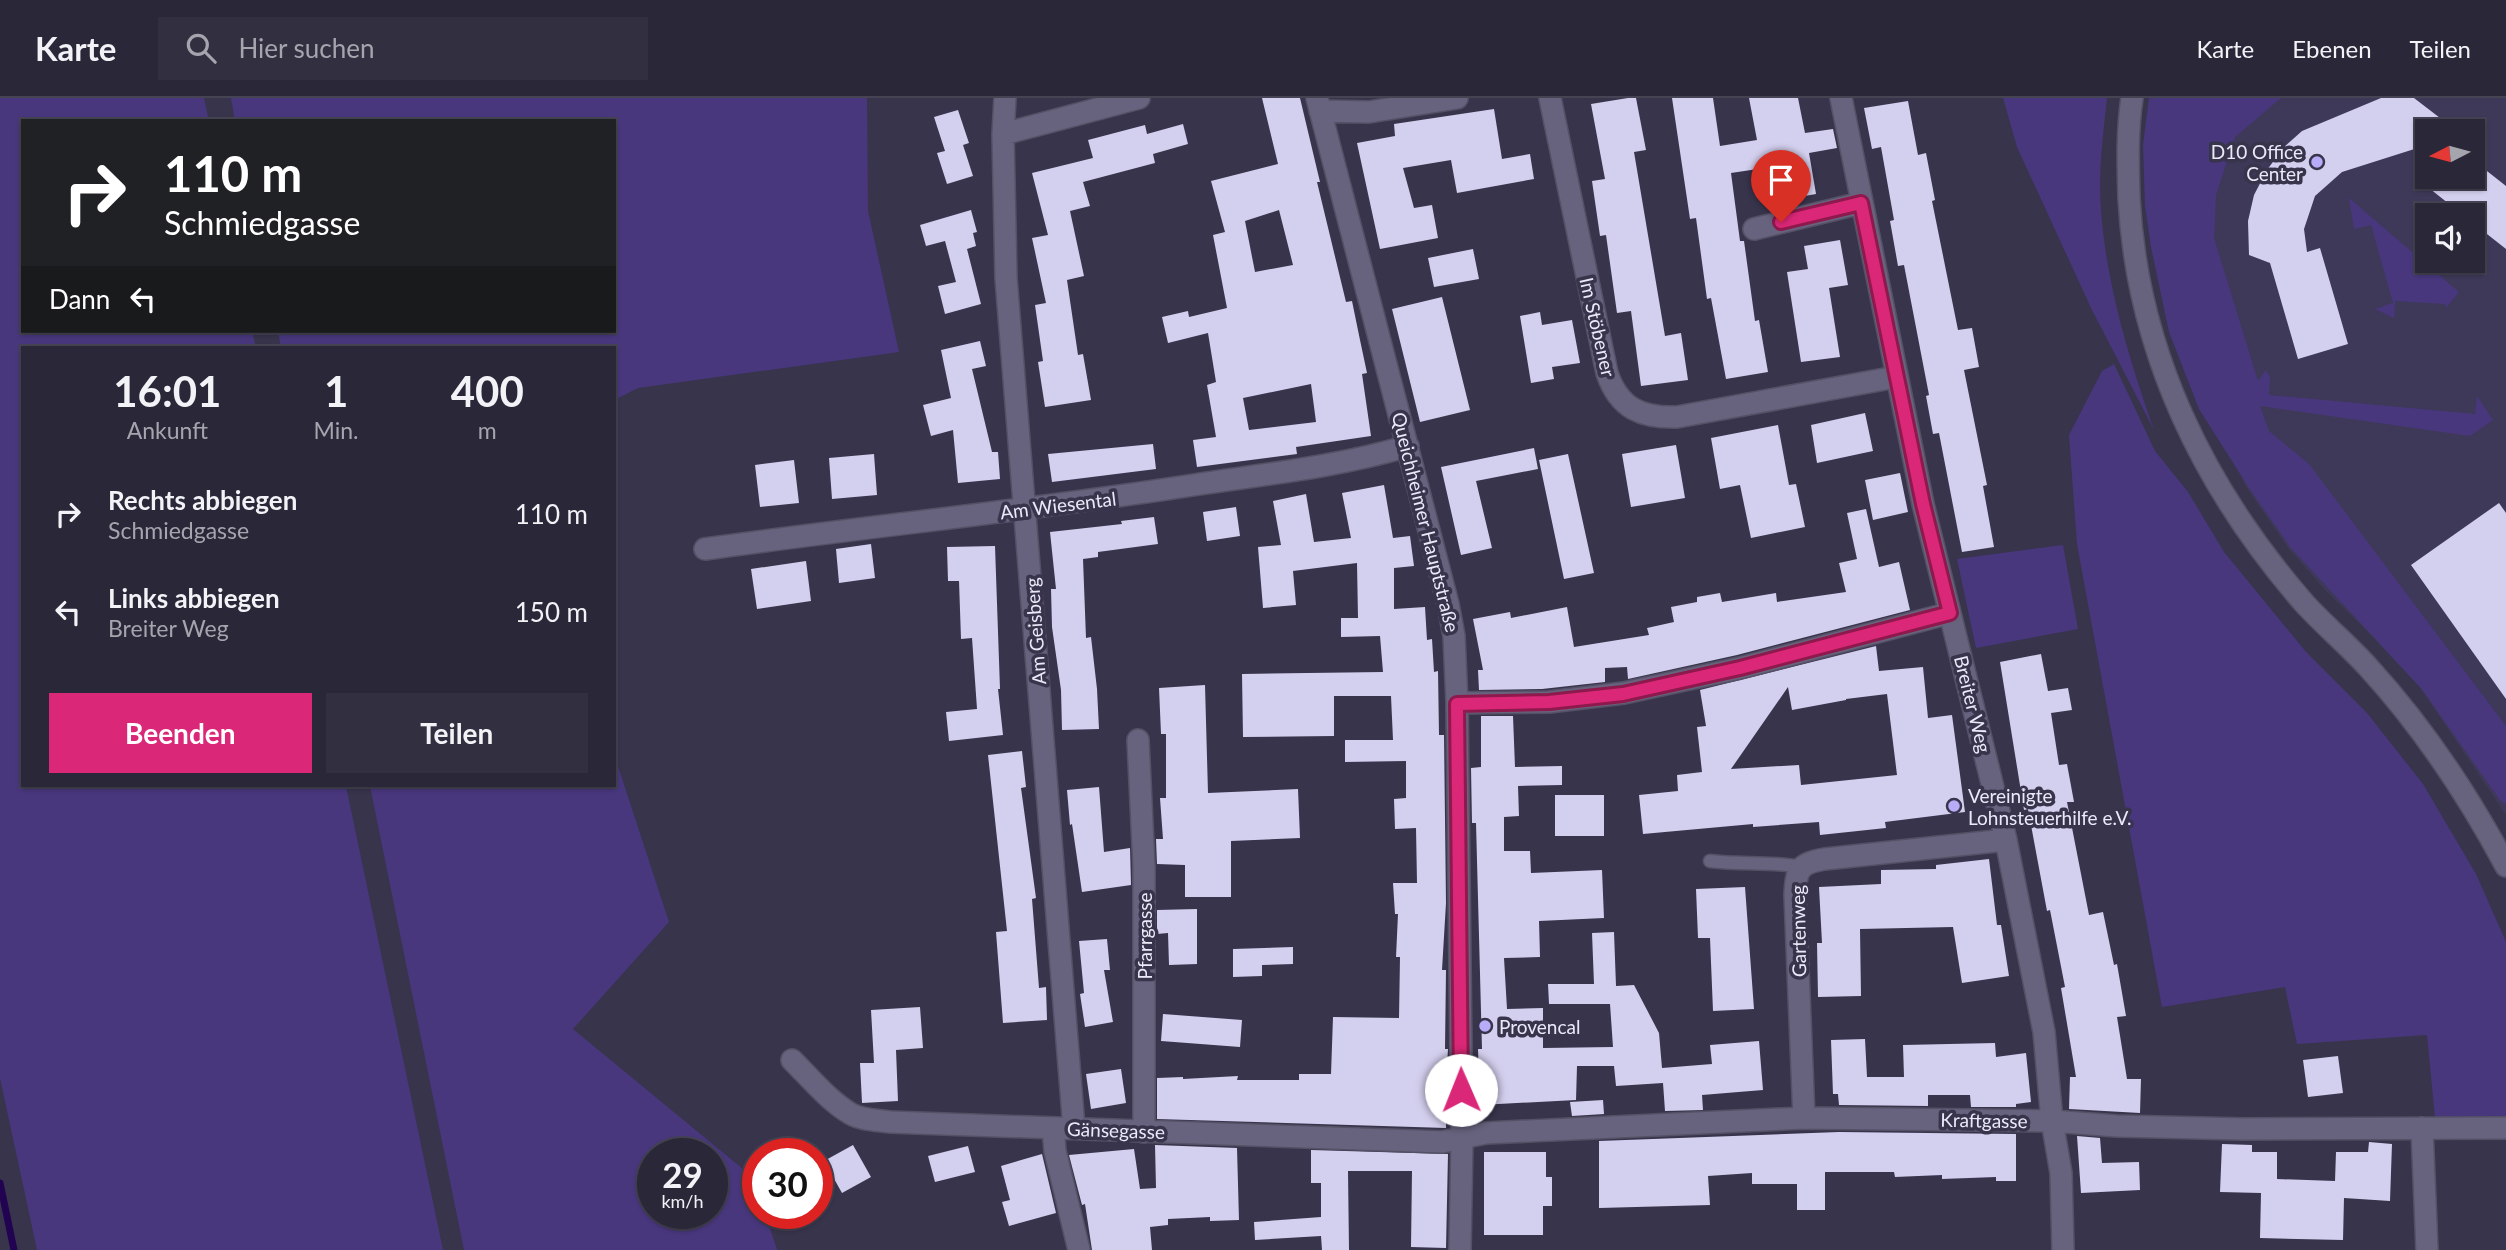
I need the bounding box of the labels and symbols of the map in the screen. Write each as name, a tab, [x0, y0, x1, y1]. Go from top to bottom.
north arrow	[2415, 119, 2485, 189]
place label: D10 Office Center	[2211, 140, 2303, 185]
pin	[1751, 150, 1811, 222]
marker: D10 Office Center	[2309, 154, 2325, 170]
street label: Im Stöbener	[1575, 275, 1621, 379]
street label: Queichheimer Hauptstraße	[1387, 410, 1465, 634]
street label: Am Wiesental	[999, 486, 1117, 524]
street label: Am Geisberg	[1020, 577, 1050, 685]
street label: Breiter Weg	[1950, 653, 1996, 755]
place label: Vereinigte Lohnsteuerhilfe e.V.	[1968, 784, 2132, 829]
marker: Vereinigte Lohnsteuerhilfe e.V.	[1946, 798, 1962, 814]
street label: Gartenweg	[1786, 885, 1810, 977]
street label: Pfarrgasse	[1133, 893, 1156, 979]
place label: Provencal	[1499, 1015, 1580, 1038]
marker: Provencal	[1477, 1018, 1493, 1034]
position arrow	[1424, 1053, 1498, 1127]
street label: Kraftgasse	[1940, 1108, 2028, 1132]
street label: Gänsegasse	[1067, 1117, 1165, 1143]
speed limit sign: 30	[742, 1138, 833, 1229]

